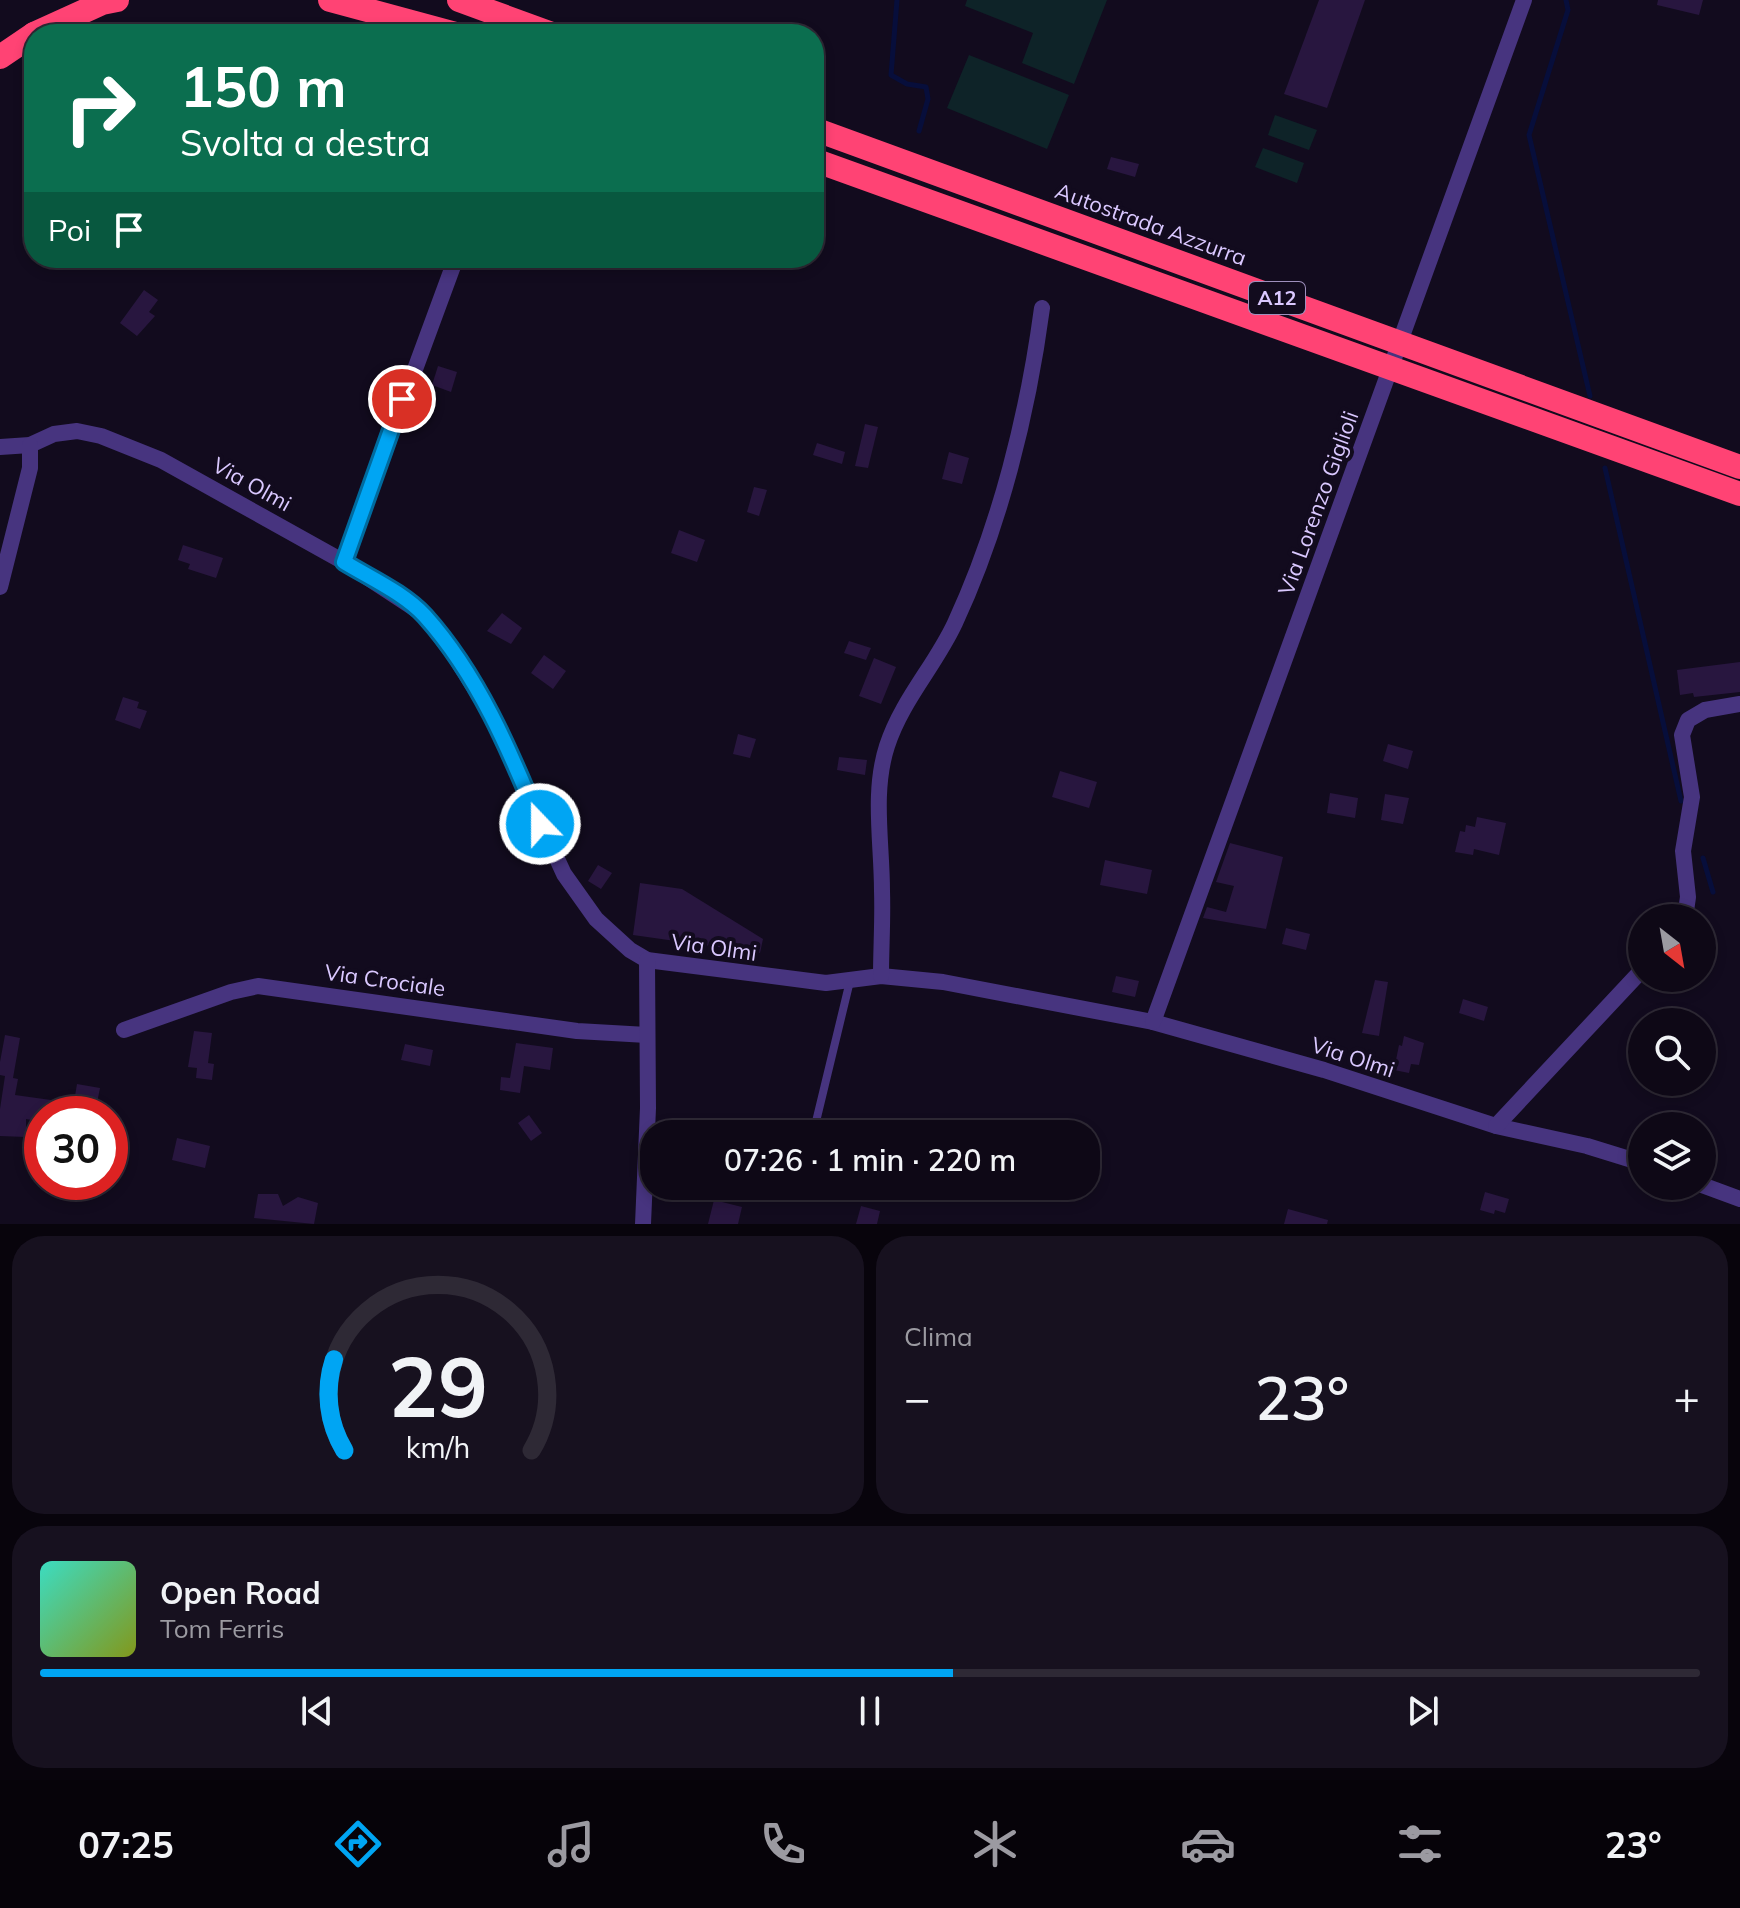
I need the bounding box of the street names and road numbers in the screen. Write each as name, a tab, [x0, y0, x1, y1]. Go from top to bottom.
street label: Autostrada Azzurra	[1052, 176, 1250, 272]
road number: A12	[1249, 282, 1305, 314]
street label: Via Lorenzo Giglioli	[1272, 407, 1364, 599]
street label: Via Olmi	[207, 451, 297, 517]
street label: Via Olmi	[669, 927, 759, 967]
street label: Via Crociale	[323, 958, 447, 1002]
street label: Via Olmi	[1308, 1030, 1398, 1084]

